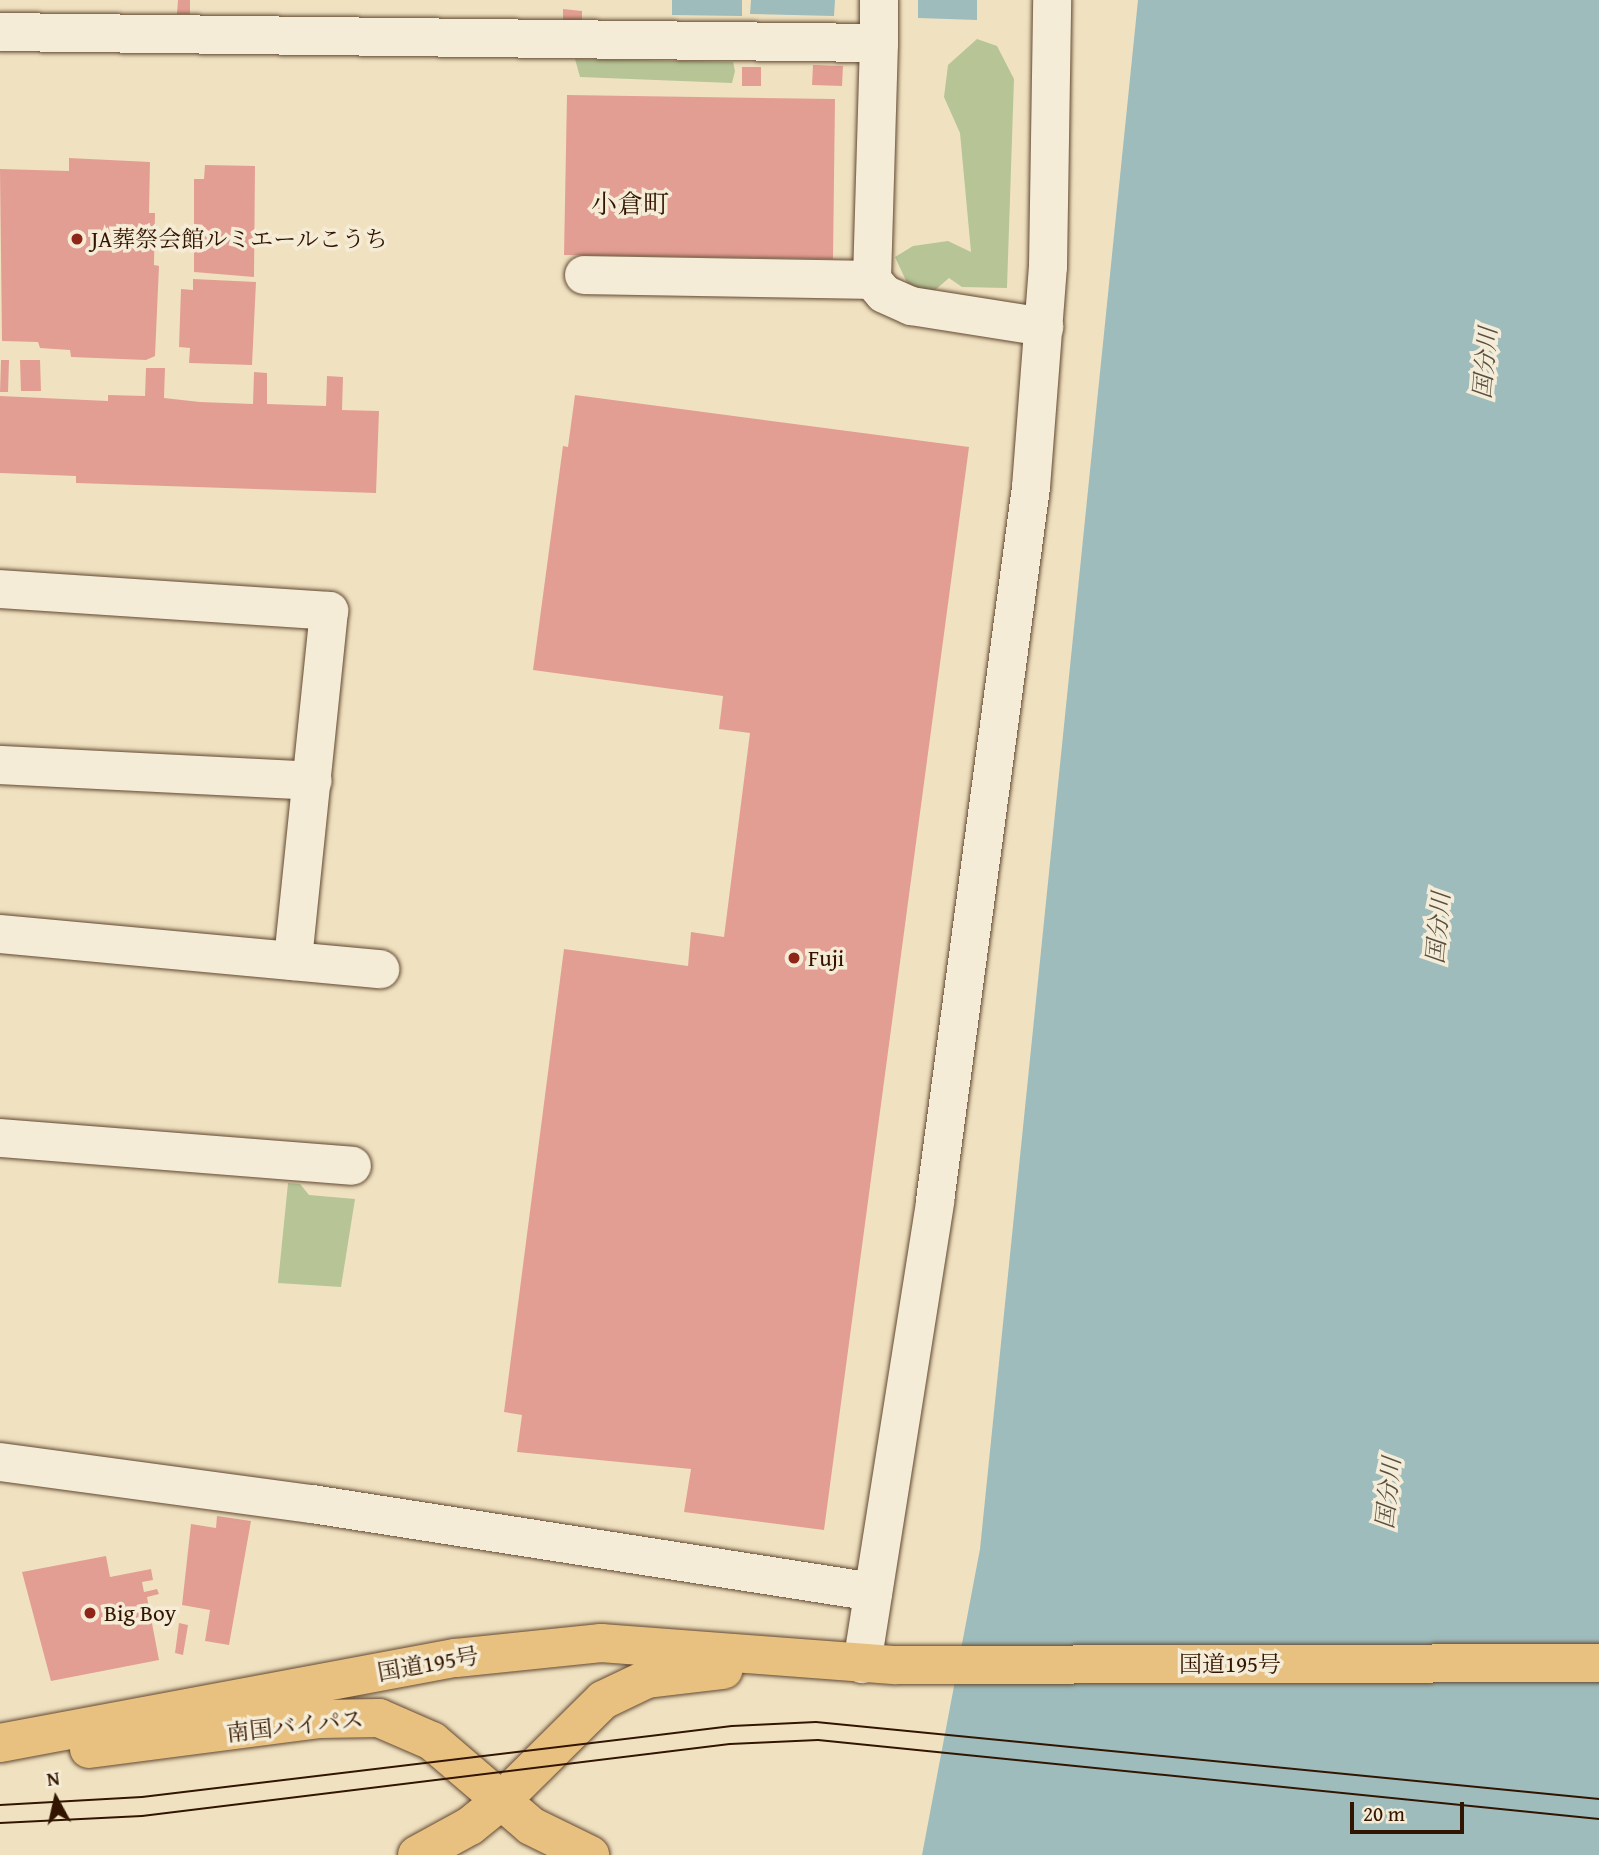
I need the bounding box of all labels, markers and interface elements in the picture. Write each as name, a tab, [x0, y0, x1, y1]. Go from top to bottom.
district label: 小倉町	[591, 188, 669, 220]
place label: JA葬祭会館ルミエールこうち	[91, 225, 388, 253]
marker: JA葬祭会館ルミエールこうち	[69, 231, 85, 247]
water label: 国分川	[1468, 326, 1502, 400]
water label: 国分川	[1421, 891, 1455, 965]
place label: Fuji	[808, 944, 844, 972]
marker: Fuji	[786, 950, 802, 966]
water label: 国分川	[1370, 1456, 1406, 1530]
place label: Big Boy	[104, 1599, 176, 1627]
marker: Big Boy	[82, 1605, 98, 1621]
street label: 国道195号	[375, 1642, 481, 1686]
street label: 国道195号	[1179, 1650, 1281, 1678]
street label: 南国バイパス	[225, 1705, 365, 1747]
text: N	[45, 1763, 61, 1793]
north arrow	[21, 1764, 91, 1834]
scale bar	[1354, 1788, 1468, 1832]
text: 20 m	[1363, 1798, 1405, 1829]

